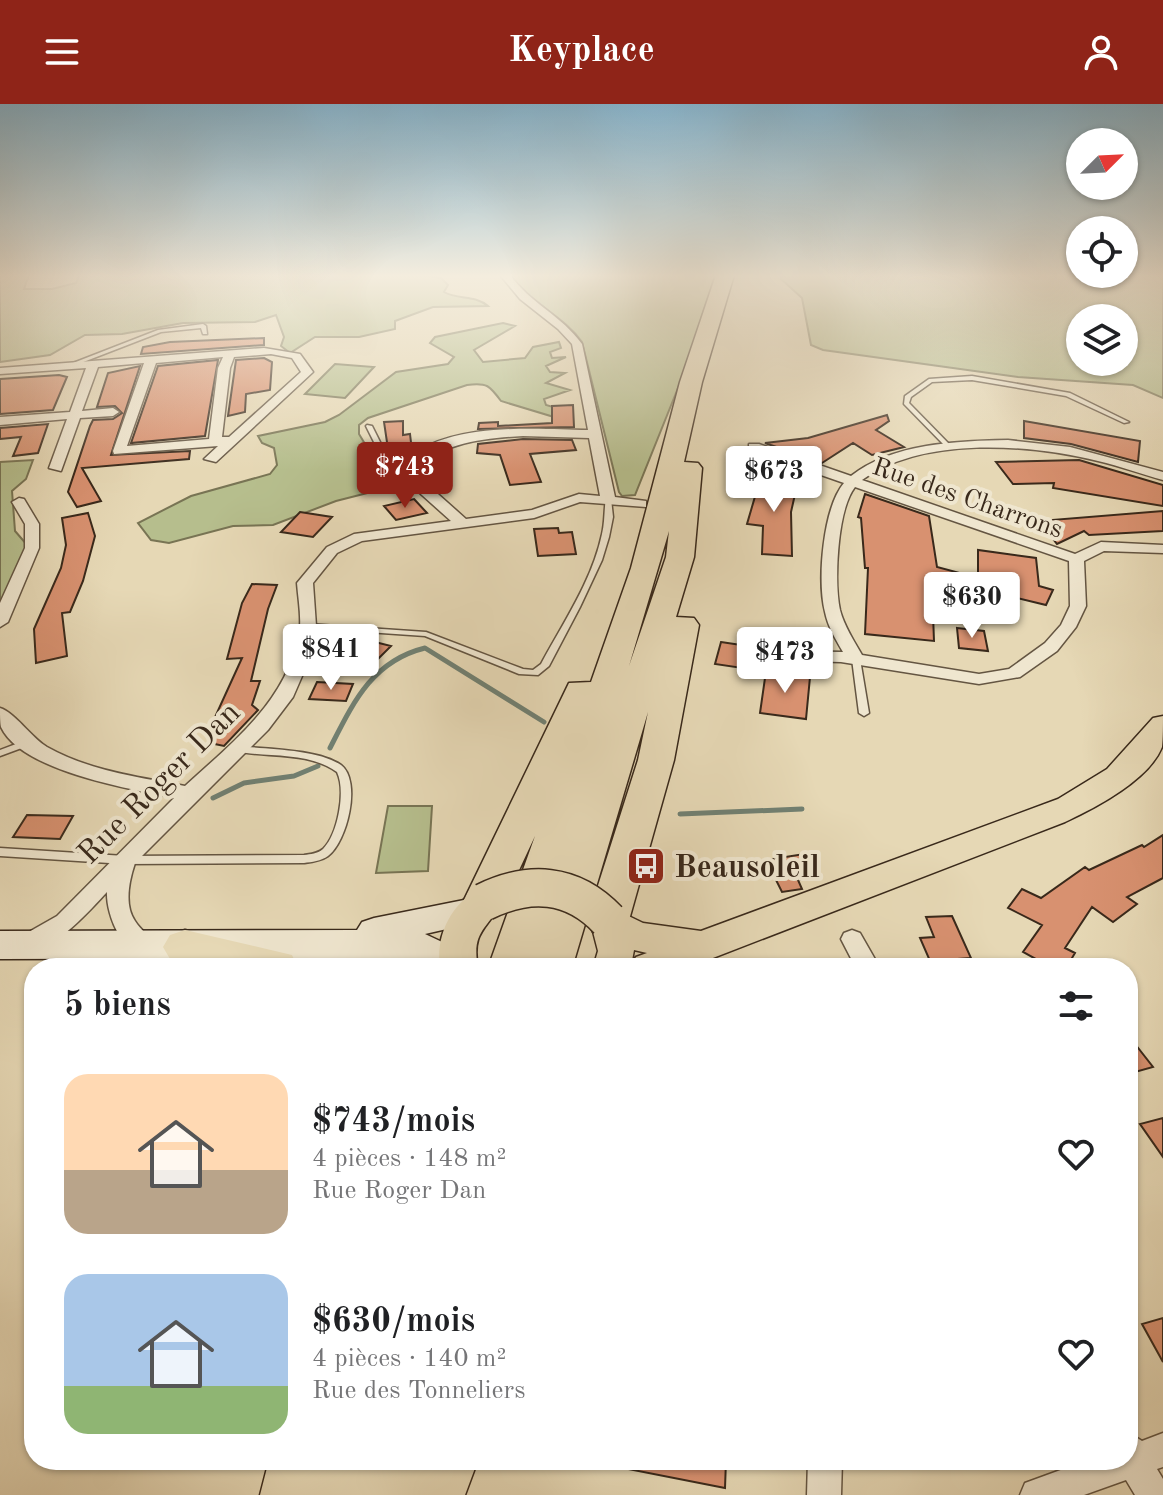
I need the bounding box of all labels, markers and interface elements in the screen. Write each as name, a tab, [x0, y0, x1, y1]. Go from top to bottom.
icon: menu	[40, 30, 84, 74]
icon: person	[1079, 30, 1123, 74]
text: Keyplace	[508, 34, 655, 70]
north arrow	[1066, 128, 1138, 200]
map controls	[1066, 128, 1138, 376]
button: locate	[1066, 216, 1138, 288]
button: layers	[1066, 304, 1138, 376]
pin: $743	[358, 442, 452, 510]
pin: $673	[727, 446, 821, 514]
street label: Rue des Charrons	[869, 454, 1066, 544]
text: $743	[375, 455, 435, 481]
text: $673	[744, 459, 804, 485]
pin: $630	[925, 572, 1019, 640]
text: $630	[942, 585, 1002, 611]
pin: $841	[284, 624, 378, 692]
pin: $473	[738, 627, 832, 695]
text: $841	[301, 637, 361, 663]
text: $473	[755, 640, 815, 666]
street label: Rue Roger Dan	[73, 697, 247, 871]
bus stop icon: Beausoleil	[625, 845, 667, 887]
place label: Beausoleil	[674, 853, 820, 885]
icon: filters	[1054, 984, 1098, 1028]
text: 5 biens	[64, 989, 171, 1023]
text: $743/mois	[312, 1105, 475, 1139]
icon: home	[128, 1106, 224, 1202]
icon: heart	[1054, 1132, 1098, 1176]
text: 4 pièces · 148 m²	[312, 1146, 506, 1172]
text: Rue Roger Dan	[312, 1178, 486, 1204]
text: $630/mois	[312, 1305, 475, 1339]
icon: home	[128, 1306, 224, 1402]
icon: heart	[1054, 1332, 1098, 1376]
text: 4 pièces · 140 m²	[312, 1346, 506, 1372]
text: Rue des Tonneliers	[312, 1378, 526, 1404]

